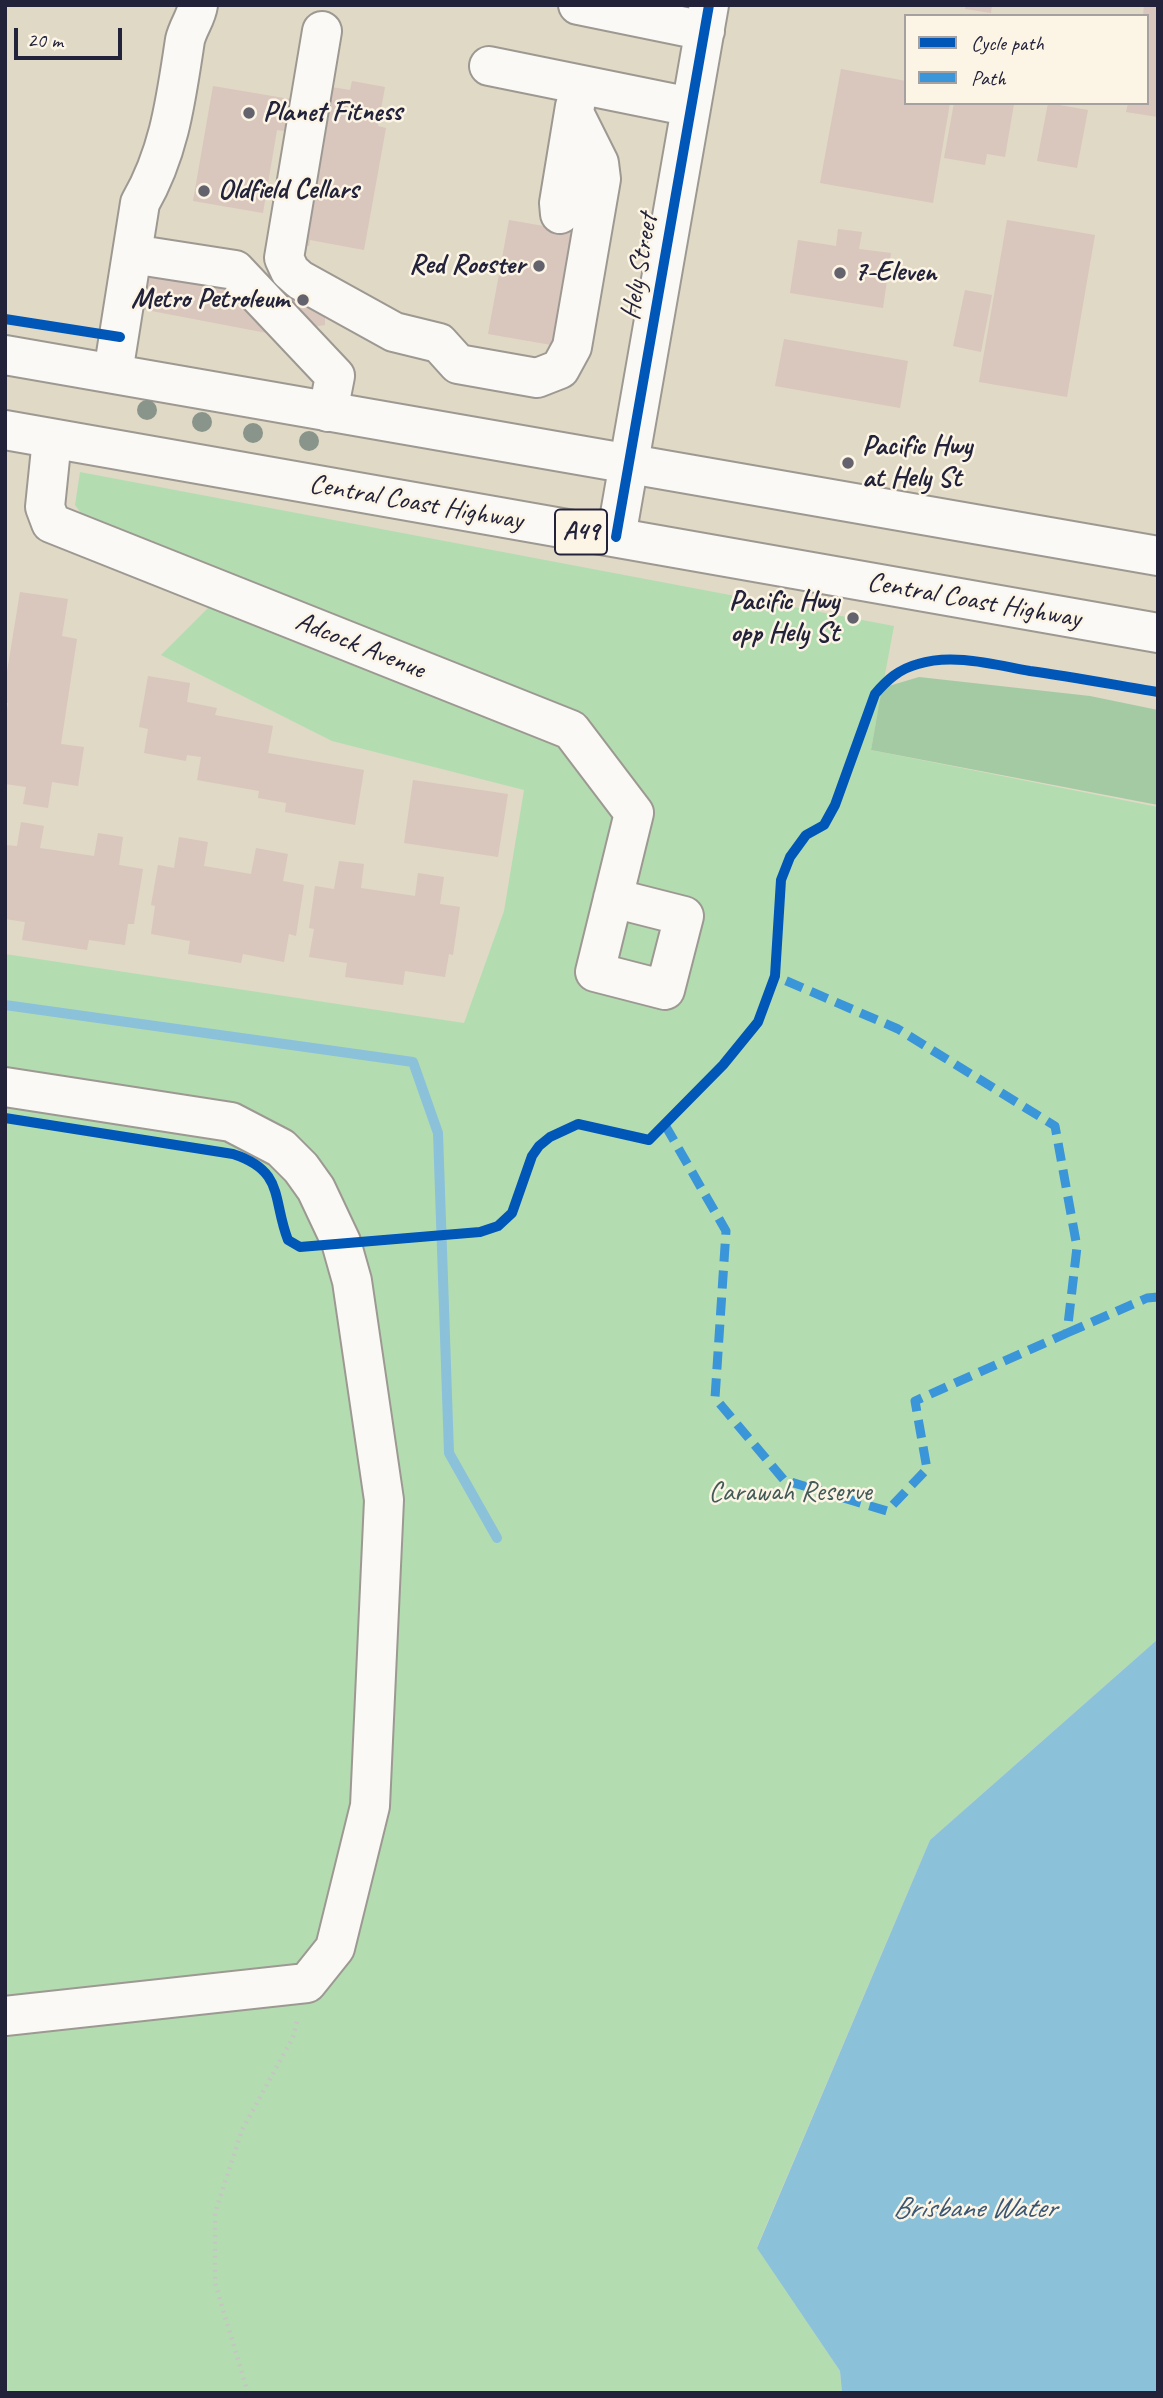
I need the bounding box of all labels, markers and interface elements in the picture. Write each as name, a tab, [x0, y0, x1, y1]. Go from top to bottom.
scale bar	[18, 14, 126, 58]
legend	[904, 14, 1149, 105]
text: 20 m	[27, 27, 63, 53]
text: Cycle path	[971, 30, 1044, 56]
text: Path	[971, 65, 1006, 91]
place label: Planet Fitness	[263, 96, 402, 130]
marker: Planet Fitness	[241, 105, 257, 121]
place label: Oldfield Cellars	[218, 174, 358, 208]
marker: Oldfield Cellars	[196, 183, 212, 199]
street label: Hely Street	[614, 211, 666, 323]
place label: Red Rooster	[409, 249, 525, 283]
place label: 7-Eleven	[854, 256, 936, 290]
marker: Red Rooster	[531, 258, 547, 274]
marker: 7-Eleven	[832, 265, 848, 281]
place label: Metro Petroleum	[131, 283, 289, 317]
marker: Metro Petroleum	[295, 292, 311, 308]
place label: Pacific Hwy at Hely St	[862, 430, 972, 496]
marker: Pacific Hwy at Hely St	[840, 455, 856, 471]
street label: Central Coast Highway	[307, 468, 525, 538]
road number: A49	[555, 510, 607, 554]
street label: Central Coast Highway	[865, 566, 1083, 636]
place label: Pacific Hwy opp Hely St	[729, 585, 839, 651]
street label: Adcock Avenue	[290, 605, 430, 687]
marker: Pacific Hwy opp Hely St	[845, 610, 861, 626]
park label: Carawah Reserve	[708, 1476, 872, 1510]
water label: Brisbane Water	[892, 2191, 1056, 2227]

